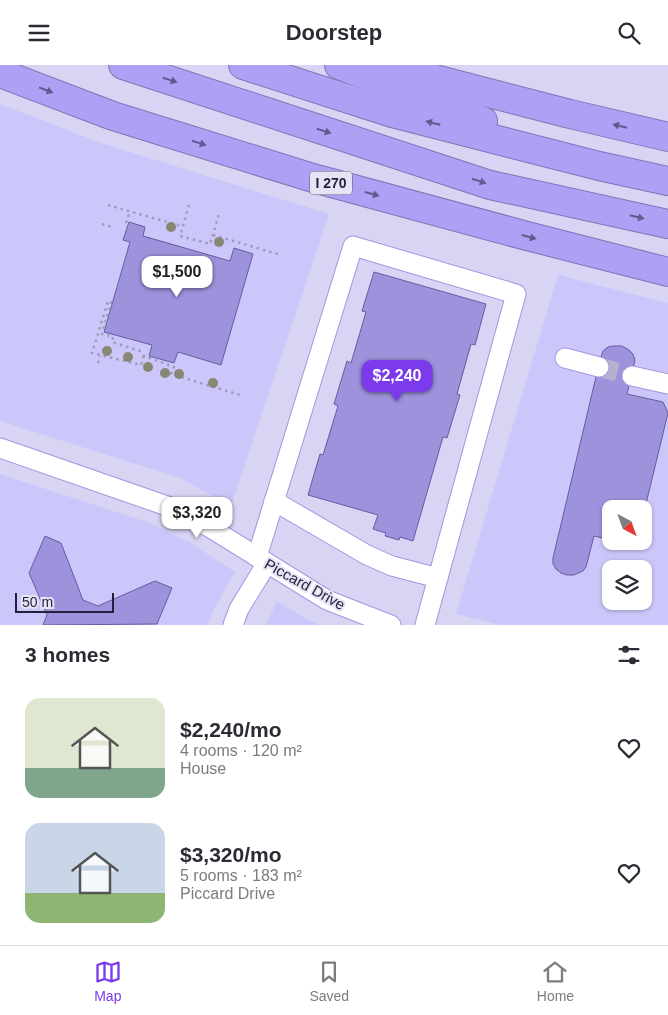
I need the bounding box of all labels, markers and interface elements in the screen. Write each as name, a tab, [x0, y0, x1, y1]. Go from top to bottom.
icon: menu	[25, 19, 53, 47]
icon: search	[615, 19, 643, 47]
text: Doorstep	[286, 20, 382, 45]
one-way arrow	[162, 77, 177, 84]
one-way arrow	[38, 87, 53, 94]
one-way arrow	[425, 119, 440, 127]
one-way arrow	[613, 122, 628, 130]
one-way arrow	[317, 127, 332, 135]
one-way arrow	[192, 139, 207, 147]
road number: I 270	[310, 171, 352, 195]
one-way arrow	[471, 178, 486, 185]
one-way arrow	[364, 190, 379, 198]
one-way arrow	[629, 214, 645, 222]
one-way arrow	[521, 233, 536, 241]
pin: $1,500	[136, 255, 218, 298]
text: $1,500	[153, 263, 201, 280]
pin: $2,240	[356, 359, 438, 402]
text: $2,240	[373, 367, 421, 384]
pin: $3,320	[156, 497, 238, 539]
north arrow	[602, 500, 652, 550]
map controls	[602, 500, 652, 610]
text: $3,320	[173, 504, 221, 521]
street label: Piccard Drive	[262, 555, 348, 613]
button: layers	[602, 560, 652, 610]
scale bar	[15, 590, 114, 613]
text: 50 m	[22, 594, 53, 610]
icon: filters	[615, 641, 643, 669]
text: 3 homes	[25, 643, 110, 666]
icon: home	[65, 718, 125, 778]
text: $2,240/mo	[180, 718, 282, 741]
icon: heart	[615, 734, 643, 762]
text: 4 rooms · 120 m²	[180, 742, 302, 759]
text: House	[180, 760, 226, 777]
icon: home	[65, 843, 125, 903]
text: $3,320/mo	[180, 843, 282, 866]
icon: heart	[615, 859, 643, 887]
text: 5 rooms · 183 m²	[180, 867, 302, 884]
text: Piccard Drive	[180, 885, 275, 902]
tab: Map	[94, 958, 122, 1004]
tab: Saved	[309, 958, 349, 1004]
tab: Home	[537, 958, 574, 1004]

